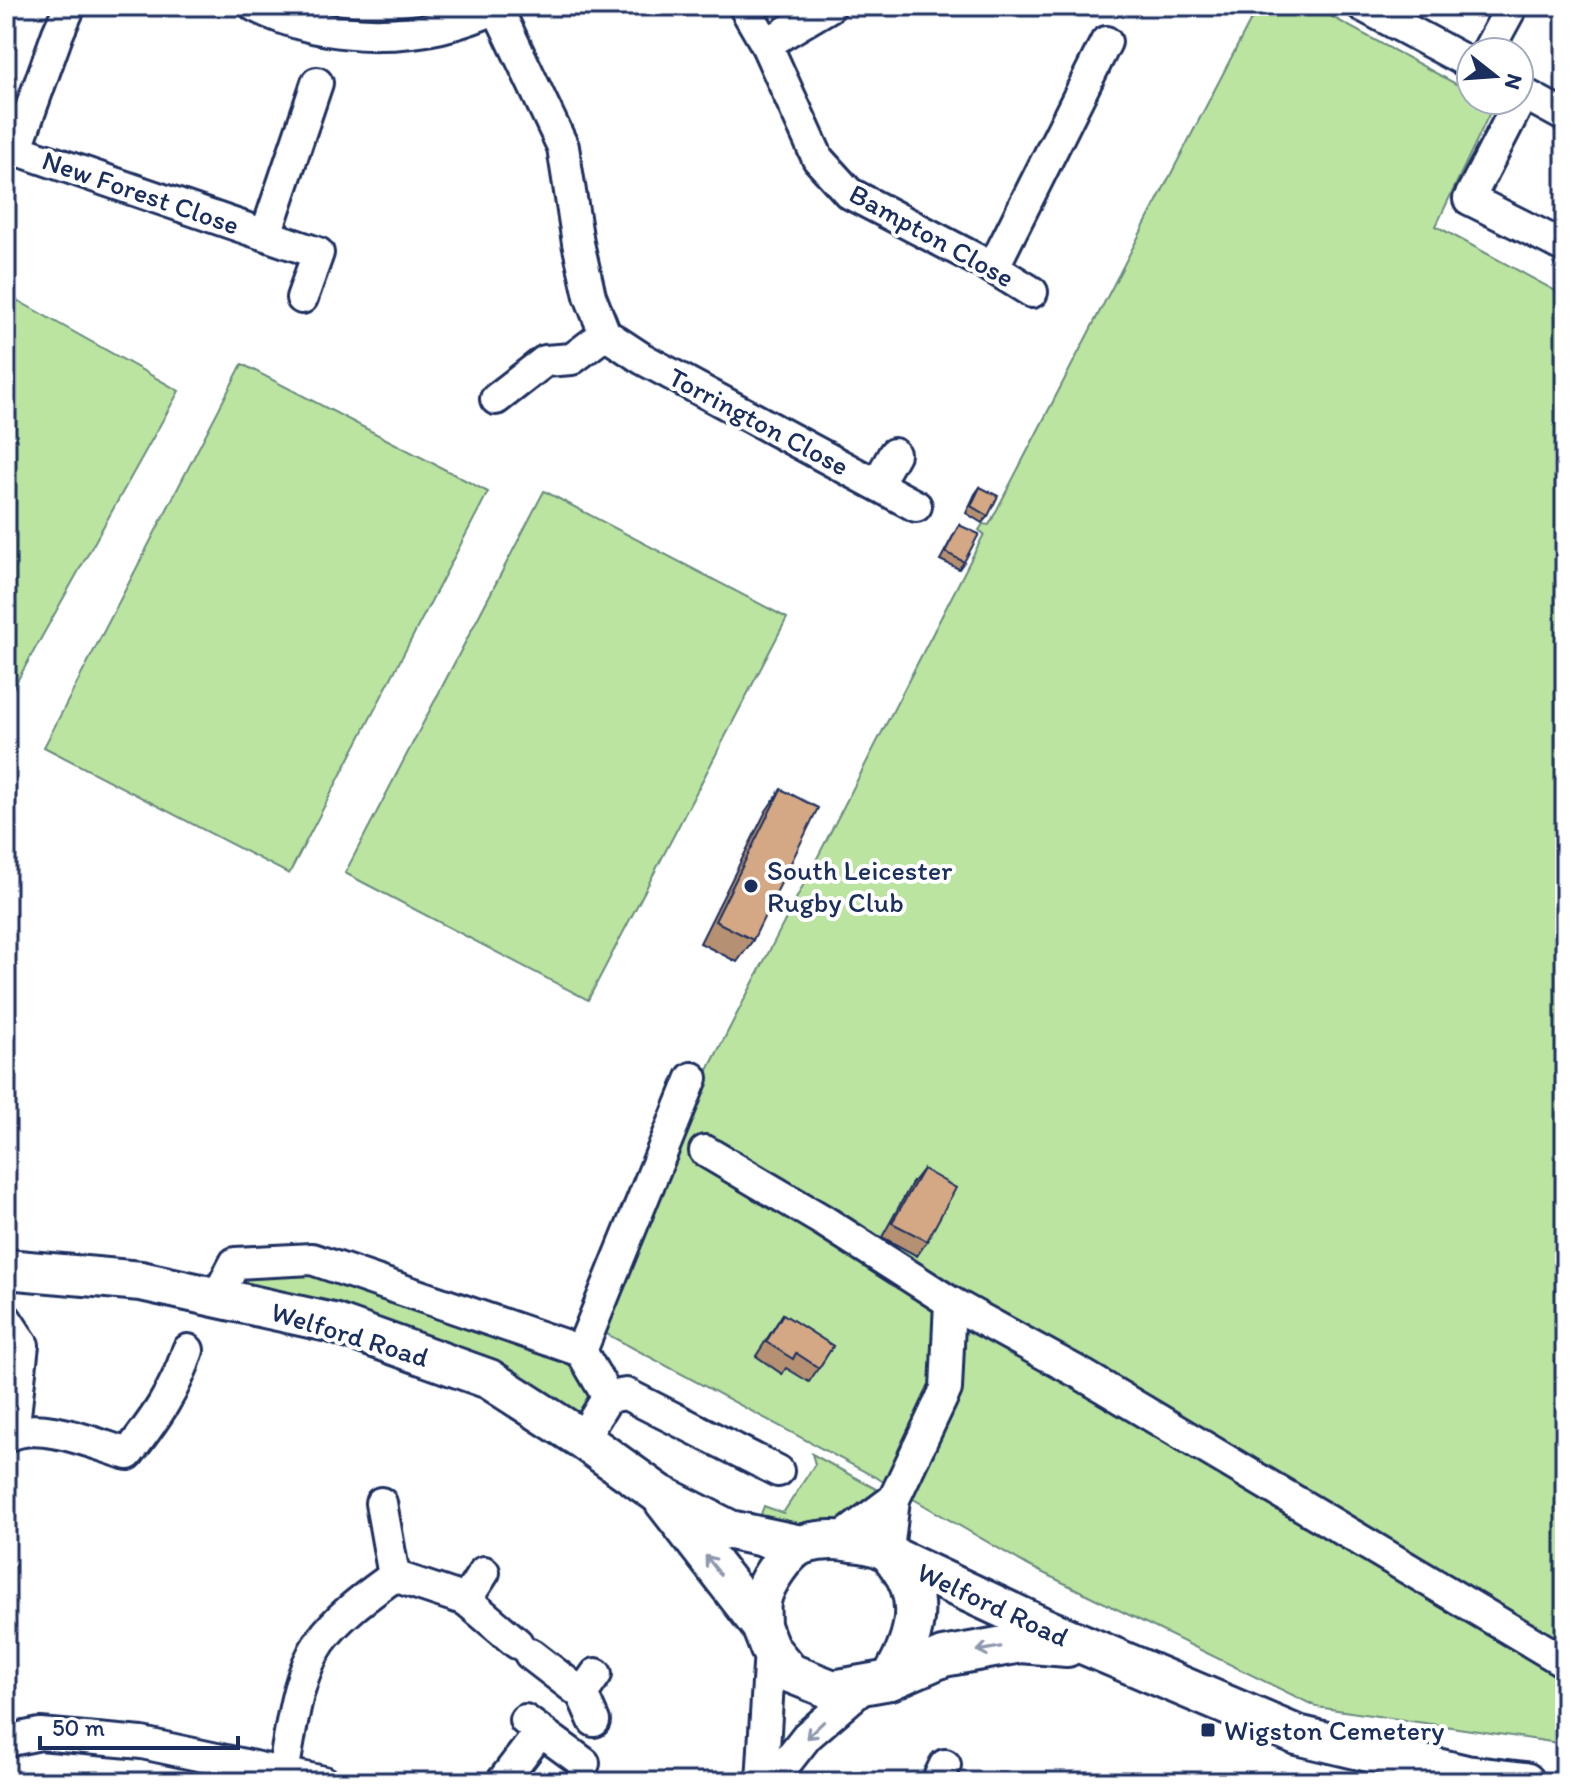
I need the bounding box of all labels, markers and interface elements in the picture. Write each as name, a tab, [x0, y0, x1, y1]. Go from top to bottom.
north arrow	[1455, 36, 1535, 116]
text: N	[1499, 71, 1529, 93]
street label: New Forest Close	[38, 142, 244, 242]
street label: Bampton Close	[844, 176, 1020, 294]
street label: Torrington Close	[663, 359, 855, 483]
place label: South Leicester Rugby Club	[767, 853, 952, 919]
marker: South Leicester Rugby Club	[742, 877, 760, 895]
street label: Welford Road	[267, 1294, 433, 1374]
street label: Welford Road	[912, 1554, 1074, 1654]
one-way arrow	[705, 1555, 722, 1576]
one-way arrow	[976, 1642, 1002, 1657]
scale bar	[40, 1700, 238, 1750]
text: 50 m	[52, 1713, 105, 1742]
place label: Wigston Cemetery	[1224, 1713, 1444, 1747]
one-way arrow	[805, 1720, 825, 1738]
marker: Wigston Cemetery	[1199, 1721, 1217, 1739]

